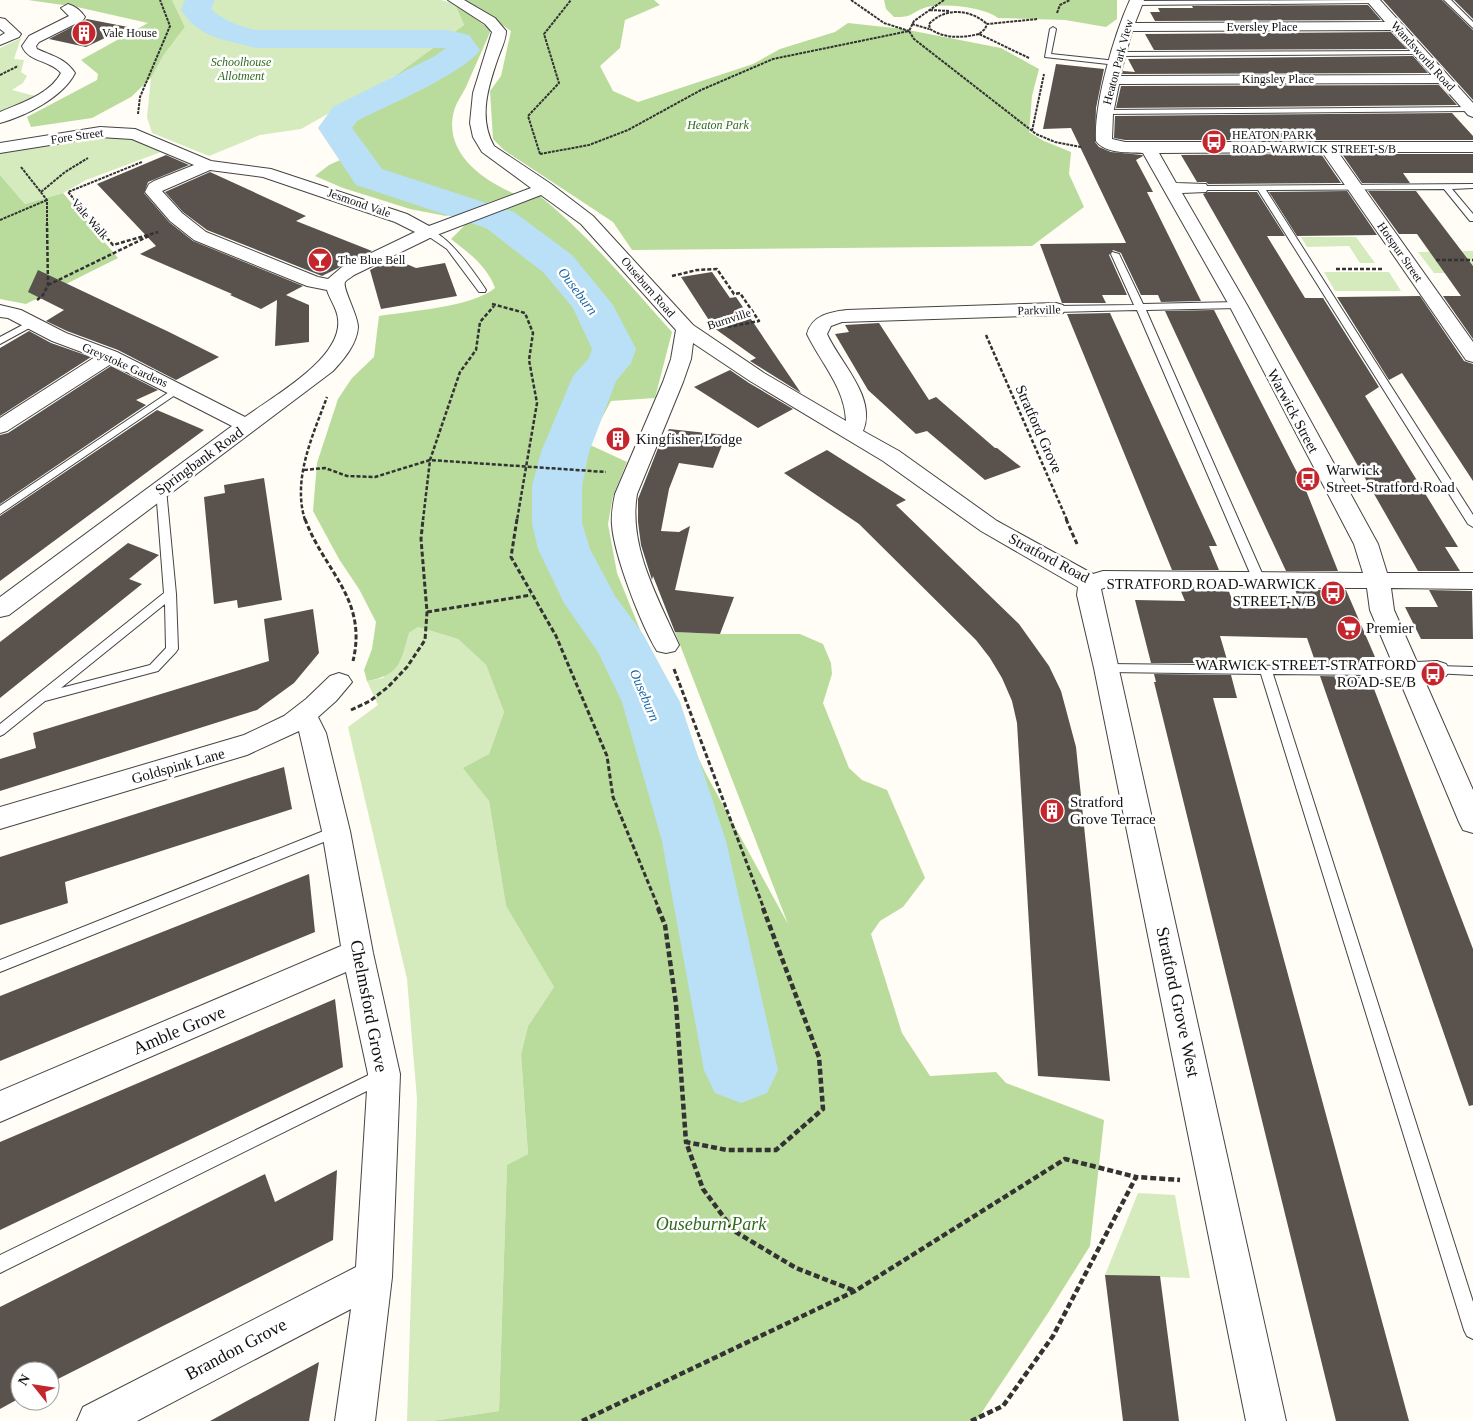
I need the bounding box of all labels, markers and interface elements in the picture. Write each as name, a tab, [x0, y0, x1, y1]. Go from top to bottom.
street label: Heaton Park View	[1100, 18, 1136, 106]
street label: Wandsworth Road	[1388, 18, 1458, 94]
building icon: Vale House	[71, 20, 97, 46]
street label: Eversley Place	[1227, 20, 1297, 34]
place label: Vale House	[102, 26, 157, 40]
park label: Schoolhouse Allotment	[211, 55, 272, 83]
street label: Kingsley Place	[1242, 72, 1314, 86]
park label: Heaton Park	[686, 118, 749, 132]
street label: Fore Street	[50, 125, 105, 147]
place label: HEATON PARK ROAD-WARWICK STREET-S/B	[1232, 128, 1396, 156]
bus stop icon: HEATON PARK ROAD-WARWICK STREET-S/B	[1201, 129, 1227, 155]
street label: Jesmond Vale	[325, 186, 393, 220]
street label: Vale Walk	[69, 196, 111, 242]
street label: Hotspur Street	[1374, 219, 1426, 285]
bar icon: The Blue Bell	[307, 247, 333, 273]
place label: The Blue Bell	[338, 253, 406, 267]
street label: Ouseburn Road	[618, 254, 678, 320]
water label: Ouseburn	[555, 265, 600, 318]
street label: Parkville	[1017, 302, 1061, 318]
street label: Burnville	[705, 305, 753, 333]
street label: Greystoke Gardens	[80, 340, 170, 390]
street label: Warwick Street	[1264, 366, 1322, 456]
street label: Stratford Grove	[1012, 383, 1066, 476]
street label: Springbank Road	[152, 424, 246, 498]
building icon: Kingfisher Lodge	[605, 426, 631, 452]
place label: Kingfisher Lodge	[636, 431, 743, 447]
place label: Warwick Street-Stratford Road	[1326, 462, 1455, 495]
bus stop icon: Warwick Street-Stratford Road	[1295, 466, 1321, 492]
street label: Stratford Road	[1006, 530, 1092, 586]
place label: STRATFORD ROAD-WARWICK STREET-N/B	[1106, 576, 1316, 609]
bus stop icon: STRATFORD ROAD-WARWICK STREET-N/B	[1320, 580, 1346, 606]
supermarket icon: Premier	[1336, 615, 1362, 641]
place label: Premier	[1366, 620, 1413, 636]
place label: WARWICK STREET-STRATFORD ROAD-SE/B	[1195, 657, 1416, 690]
bus stop icon: WARWICK STREET-STRATFORD ROAD-SE/B	[1420, 661, 1446, 687]
water label: Ouseburn	[627, 667, 662, 724]
street label: Goldspink Lane	[130, 745, 227, 787]
place label: Stratford Grove Terrace	[1070, 794, 1156, 827]
building icon: Stratford Grove Terrace	[1039, 798, 1065, 824]
street label: Stratford Grove West	[1152, 925, 1204, 1079]
street label: Chelmsford Grove	[346, 938, 392, 1074]
street label: Amble Grove	[130, 1002, 228, 1058]
park label: Ouseburn Park	[656, 1214, 767, 1234]
street label: Brandon Grove	[182, 1314, 290, 1384]
north arrow	[10, 1361, 60, 1411]
text: N	[15, 1372, 33, 1388]

